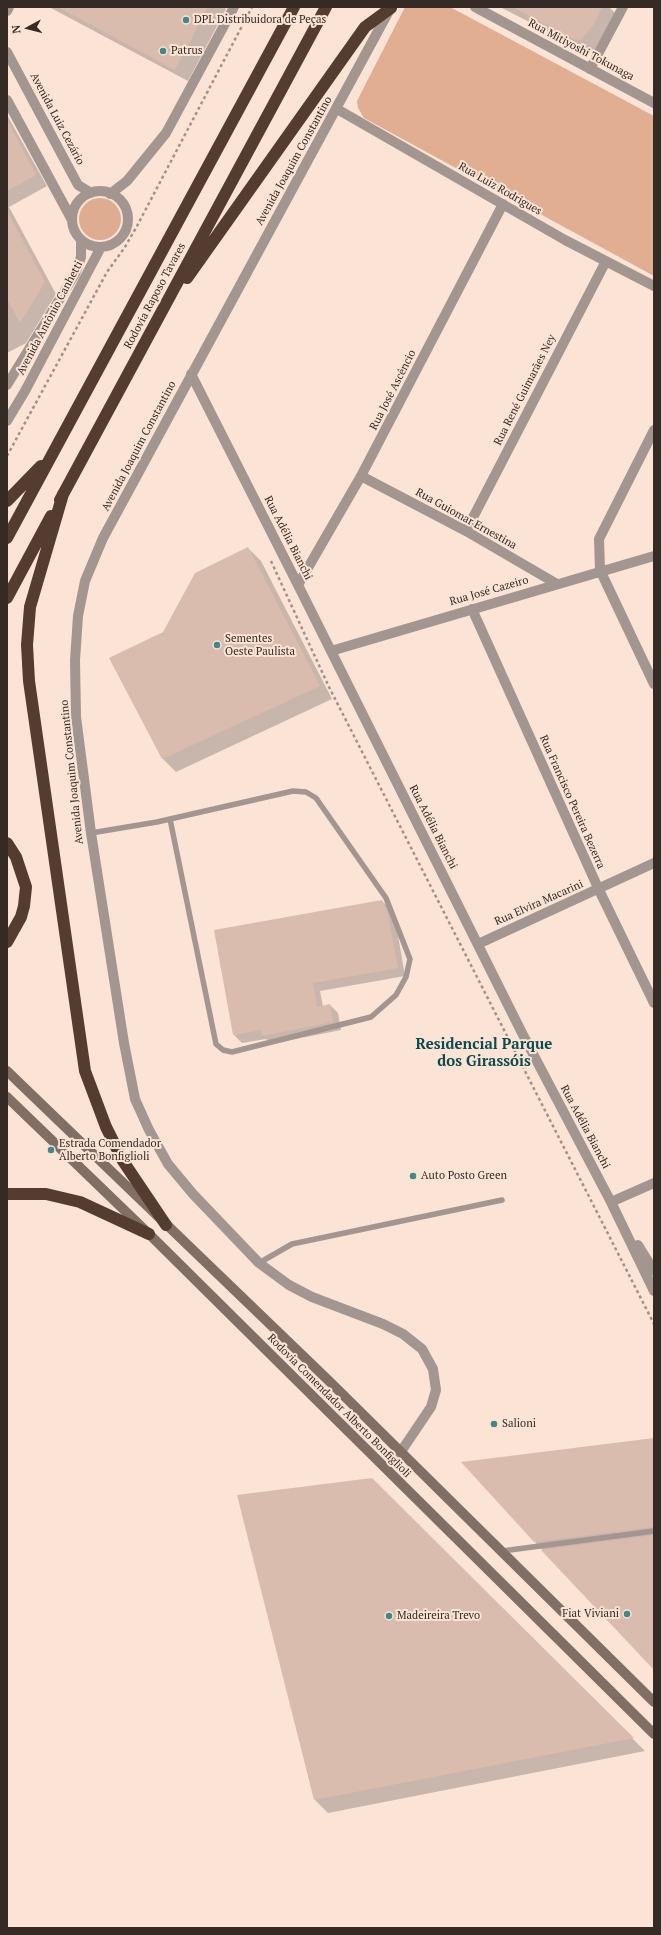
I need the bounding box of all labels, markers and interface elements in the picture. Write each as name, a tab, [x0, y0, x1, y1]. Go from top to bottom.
north arrow	[8, 8, 48, 48]
place label: DPL Distribuidora de Peças	[194, 13, 326, 27]
marker: DPL Distribuidora de Peças	[181, 15, 191, 25]
street label: Rua Mitiyoshi Tokunaga	[526, 16, 636, 84]
text: N	[9, 24, 24, 34]
place label: Patrus	[171, 44, 202, 58]
marker: Patrus	[158, 46, 168, 56]
street label: Avenida Luiz Cezário	[27, 71, 87, 167]
street label: Avenida Joaquim Constantino	[253, 94, 335, 228]
street label: Rua Luiz Rodrigues	[456, 160, 544, 218]
street label: Rodovia Raposo Tavares	[121, 241, 189, 351]
street label: Avenida Antônio Canhetti	[14, 259, 86, 377]
street label: Rua René Guimarães Ney	[491, 332, 559, 448]
street label: Rua José Ascêncio	[367, 348, 419, 432]
street label: Avenida Joaquim Constantino	[99, 379, 179, 513]
street label: Rua Guiomar Ernestina	[413, 486, 519, 552]
street label: Rua Adélia Bianchi	[261, 494, 315, 582]
street label: Rua José Cazeiro	[448, 573, 530, 609]
place label: Sementes Oeste Paulista	[225, 632, 295, 658]
marker: Sementes Oeste Paulista	[212, 640, 222, 650]
street label: Avenida Joaquim Constantino	[58, 699, 86, 845]
street label: Rua Francisco Pereira Bezerra	[536, 733, 608, 871]
street label: Rua Adélia Bianchi	[406, 783, 460, 871]
street label: Rua Elvira Macarini	[493, 877, 585, 929]
district label: Residencial Parque dos Girassóis	[416, 1036, 552, 1071]
street label: Rua Adélia Bianchi	[557, 1083, 613, 1171]
place label: Estrada Comendador Alberto Bonfiglioli	[59, 1137, 161, 1163]
marker: Estrada Comendador Alberto Bonfiglioli	[46, 1145, 56, 1155]
place label: Auto Posto Green	[421, 1169, 507, 1183]
marker: Auto Posto Green	[408, 1171, 418, 1181]
street label: Rodovia Comendador Alberto Bonfiglioli	[264, 1331, 414, 1481]
place label: Salioni	[502, 1417, 536, 1431]
marker: Salioni	[489, 1419, 499, 1429]
place label: Fiat Viviani	[562, 1607, 619, 1621]
place label: Madeireira Trevo	[397, 1609, 480, 1623]
marker: Fiat Viviani	[622, 1609, 632, 1619]
marker: Madeireira Trevo	[384, 1611, 394, 1621]

